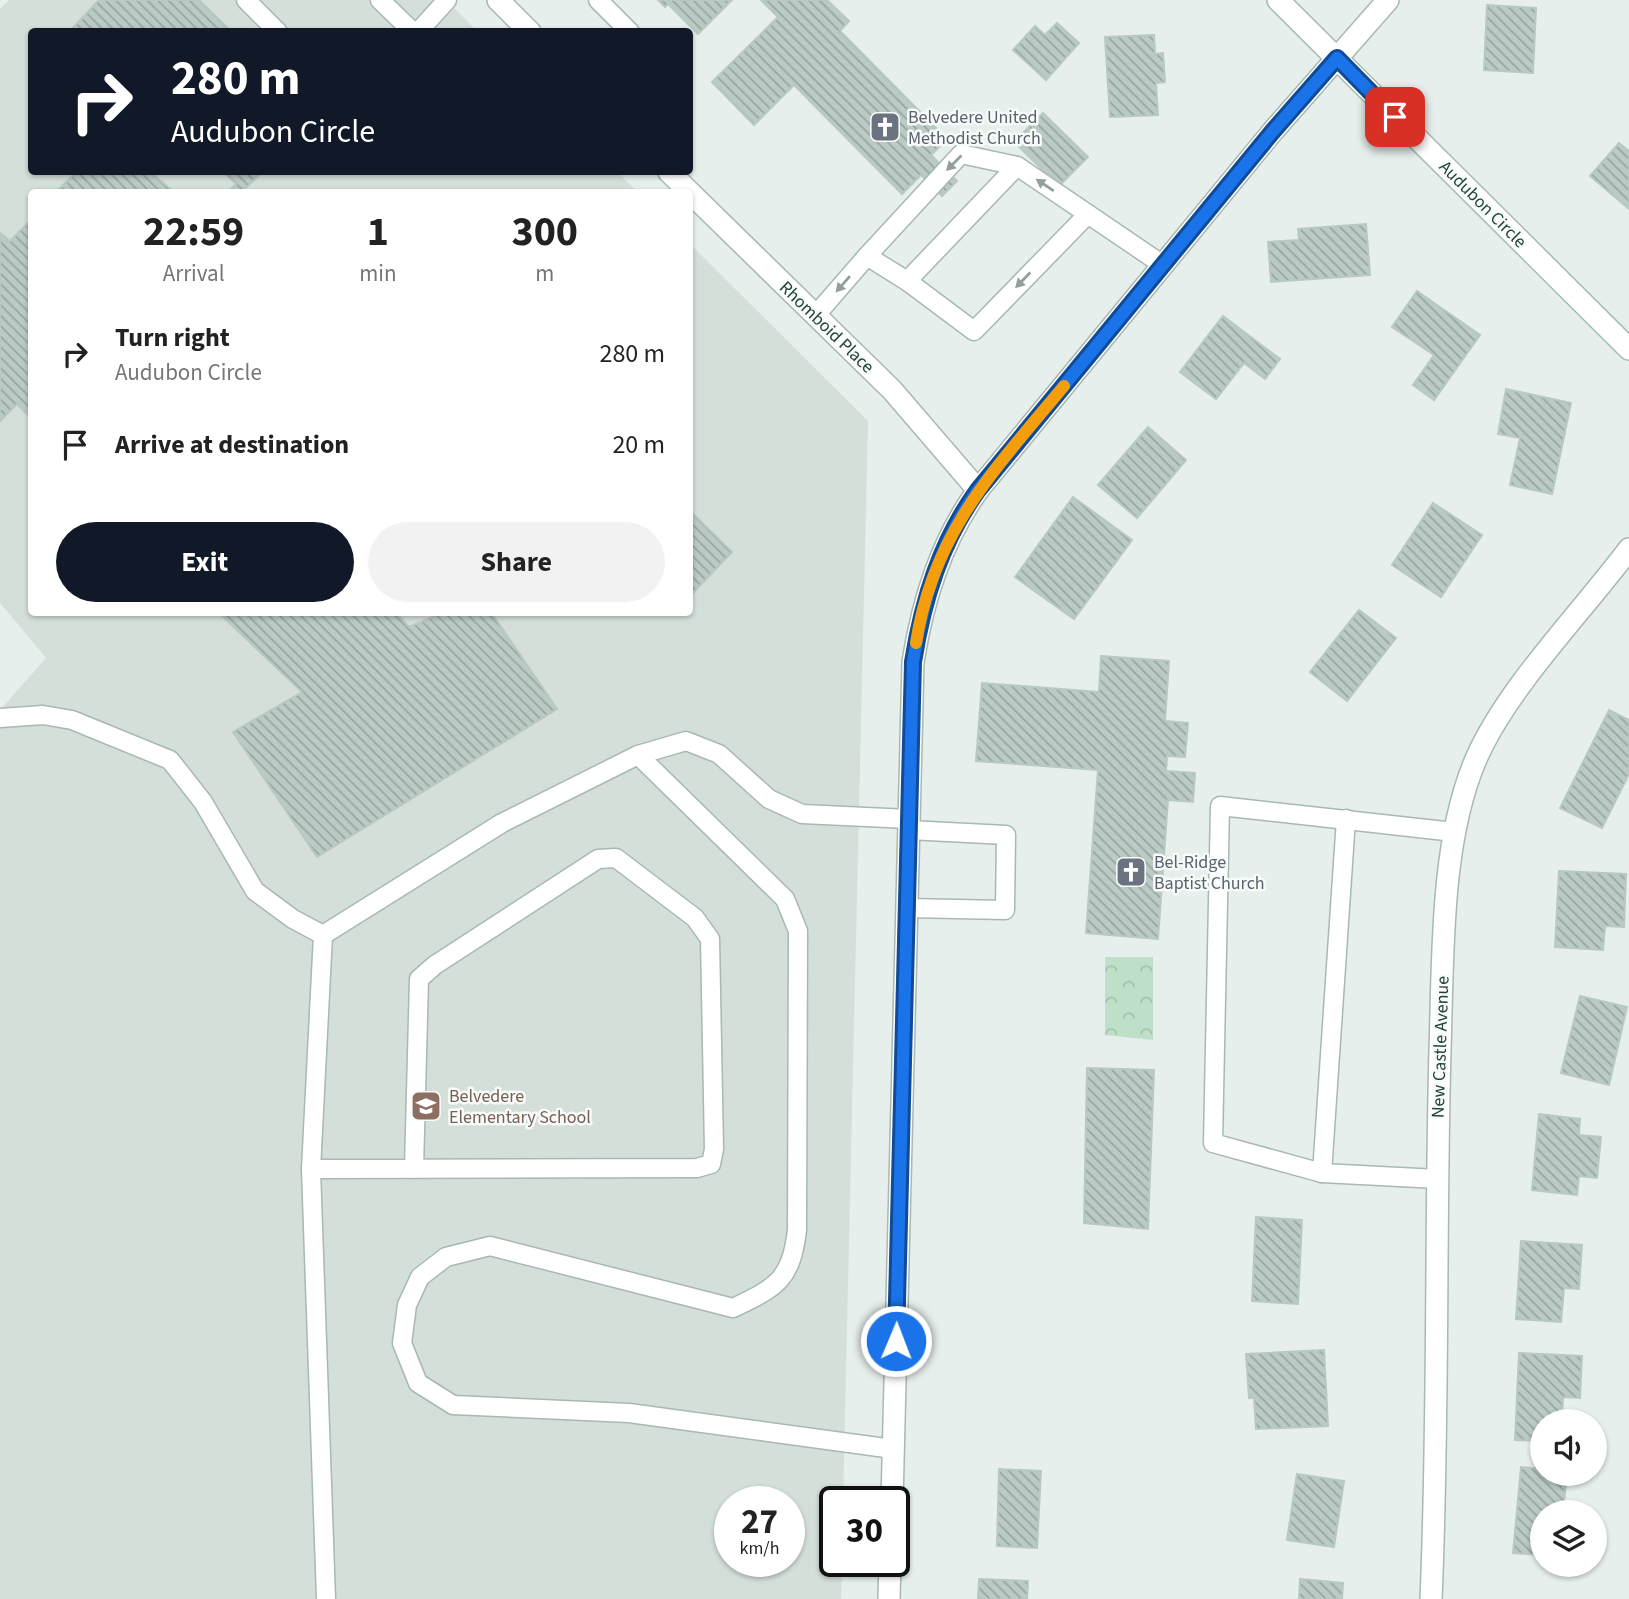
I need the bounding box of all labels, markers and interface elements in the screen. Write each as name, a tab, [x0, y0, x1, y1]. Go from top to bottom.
text: 280 m	[171, 44, 300, 114]
icon: right	[56, 56, 147, 147]
pin	[1365, 87, 1425, 147]
icon: arrive	[1376, 98, 1414, 136]
place label: Belvedere United Methodist Church	[908, 105, 1041, 151]
text: Audubon Circle	[171, 109, 375, 155]
church icon: Belvedere United Methodist Church	[868, 110, 902, 144]
one-way arrow	[945, 154, 962, 171]
street label: Audubon Circle	[1433, 155, 1532, 254]
one-way arrow	[1036, 179, 1055, 192]
text: 22:59	[143, 202, 244, 262]
text: 1	[367, 202, 389, 262]
text: 300	[511, 202, 578, 262]
text: Arrival	[163, 257, 225, 290]
text: min	[359, 257, 397, 290]
text: m	[535, 257, 554, 290]
one-way arrow	[1015, 272, 1032, 289]
one-way arrow	[835, 275, 851, 293]
street label: Rhomboid Place	[774, 276, 880, 379]
text: Turn right	[115, 319, 230, 356]
icon: right	[56, 335, 94, 373]
text: 280 m	[599, 335, 665, 372]
text: Audubon Circle	[115, 356, 262, 389]
icon: arrive	[56, 426, 94, 464]
text: Arrive at destination	[115, 426, 349, 463]
text: 20 m	[612, 426, 665, 463]
button: Exit	[56, 522, 354, 602]
button: Share	[368, 522, 665, 602]
place label: Bel-Ridge Baptist Church	[1154, 850, 1265, 896]
church icon: Bel-Ridge Baptist Church	[1114, 855, 1148, 889]
street label: New Castle Avenue	[1426, 975, 1455, 1119]
place label: Belvedere Elementary School	[449, 1084, 591, 1130]
school or university icon: Belvedere Elementary School	[409, 1089, 443, 1123]
position arrow	[859, 1304, 933, 1378]
map controls	[1530, 1409, 1607, 1577]
button: sound	[1530, 1409, 1607, 1486]
speed limit sign: 30	[819, 1486, 910, 1577]
text: 27	[741, 1497, 778, 1547]
button: layers	[1530, 1500, 1607, 1577]
text: km/h	[740, 1536, 779, 1561]

